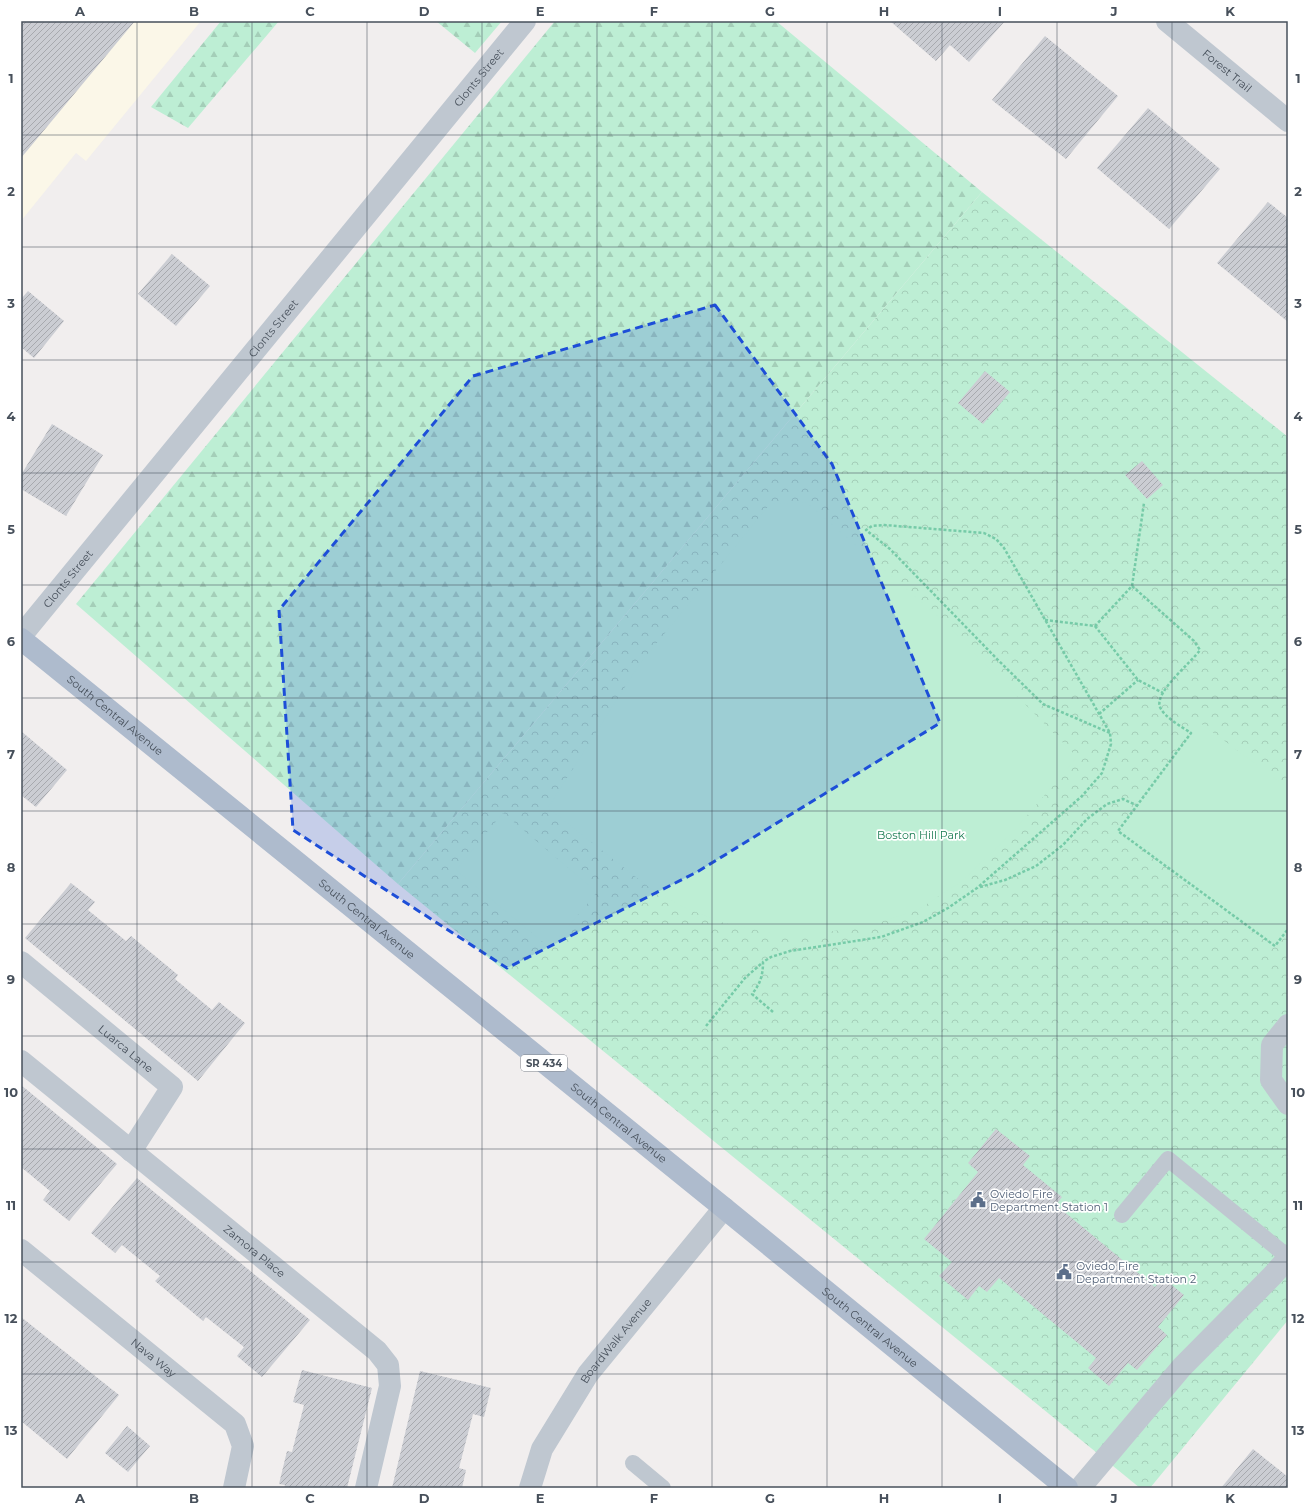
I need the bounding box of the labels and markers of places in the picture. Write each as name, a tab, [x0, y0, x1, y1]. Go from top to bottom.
place label: Oviedo Fire Department Station 1	[990, 1187, 1108, 1214]
public building icon: Oviedo Fire Department Station 1	[969, 1191, 987, 1209]
place label: Oviedo Fire Department Station 2	[1076, 1259, 1196, 1286]
public building icon: Oviedo Fire Department Station 2	[1055, 1263, 1073, 1281]

